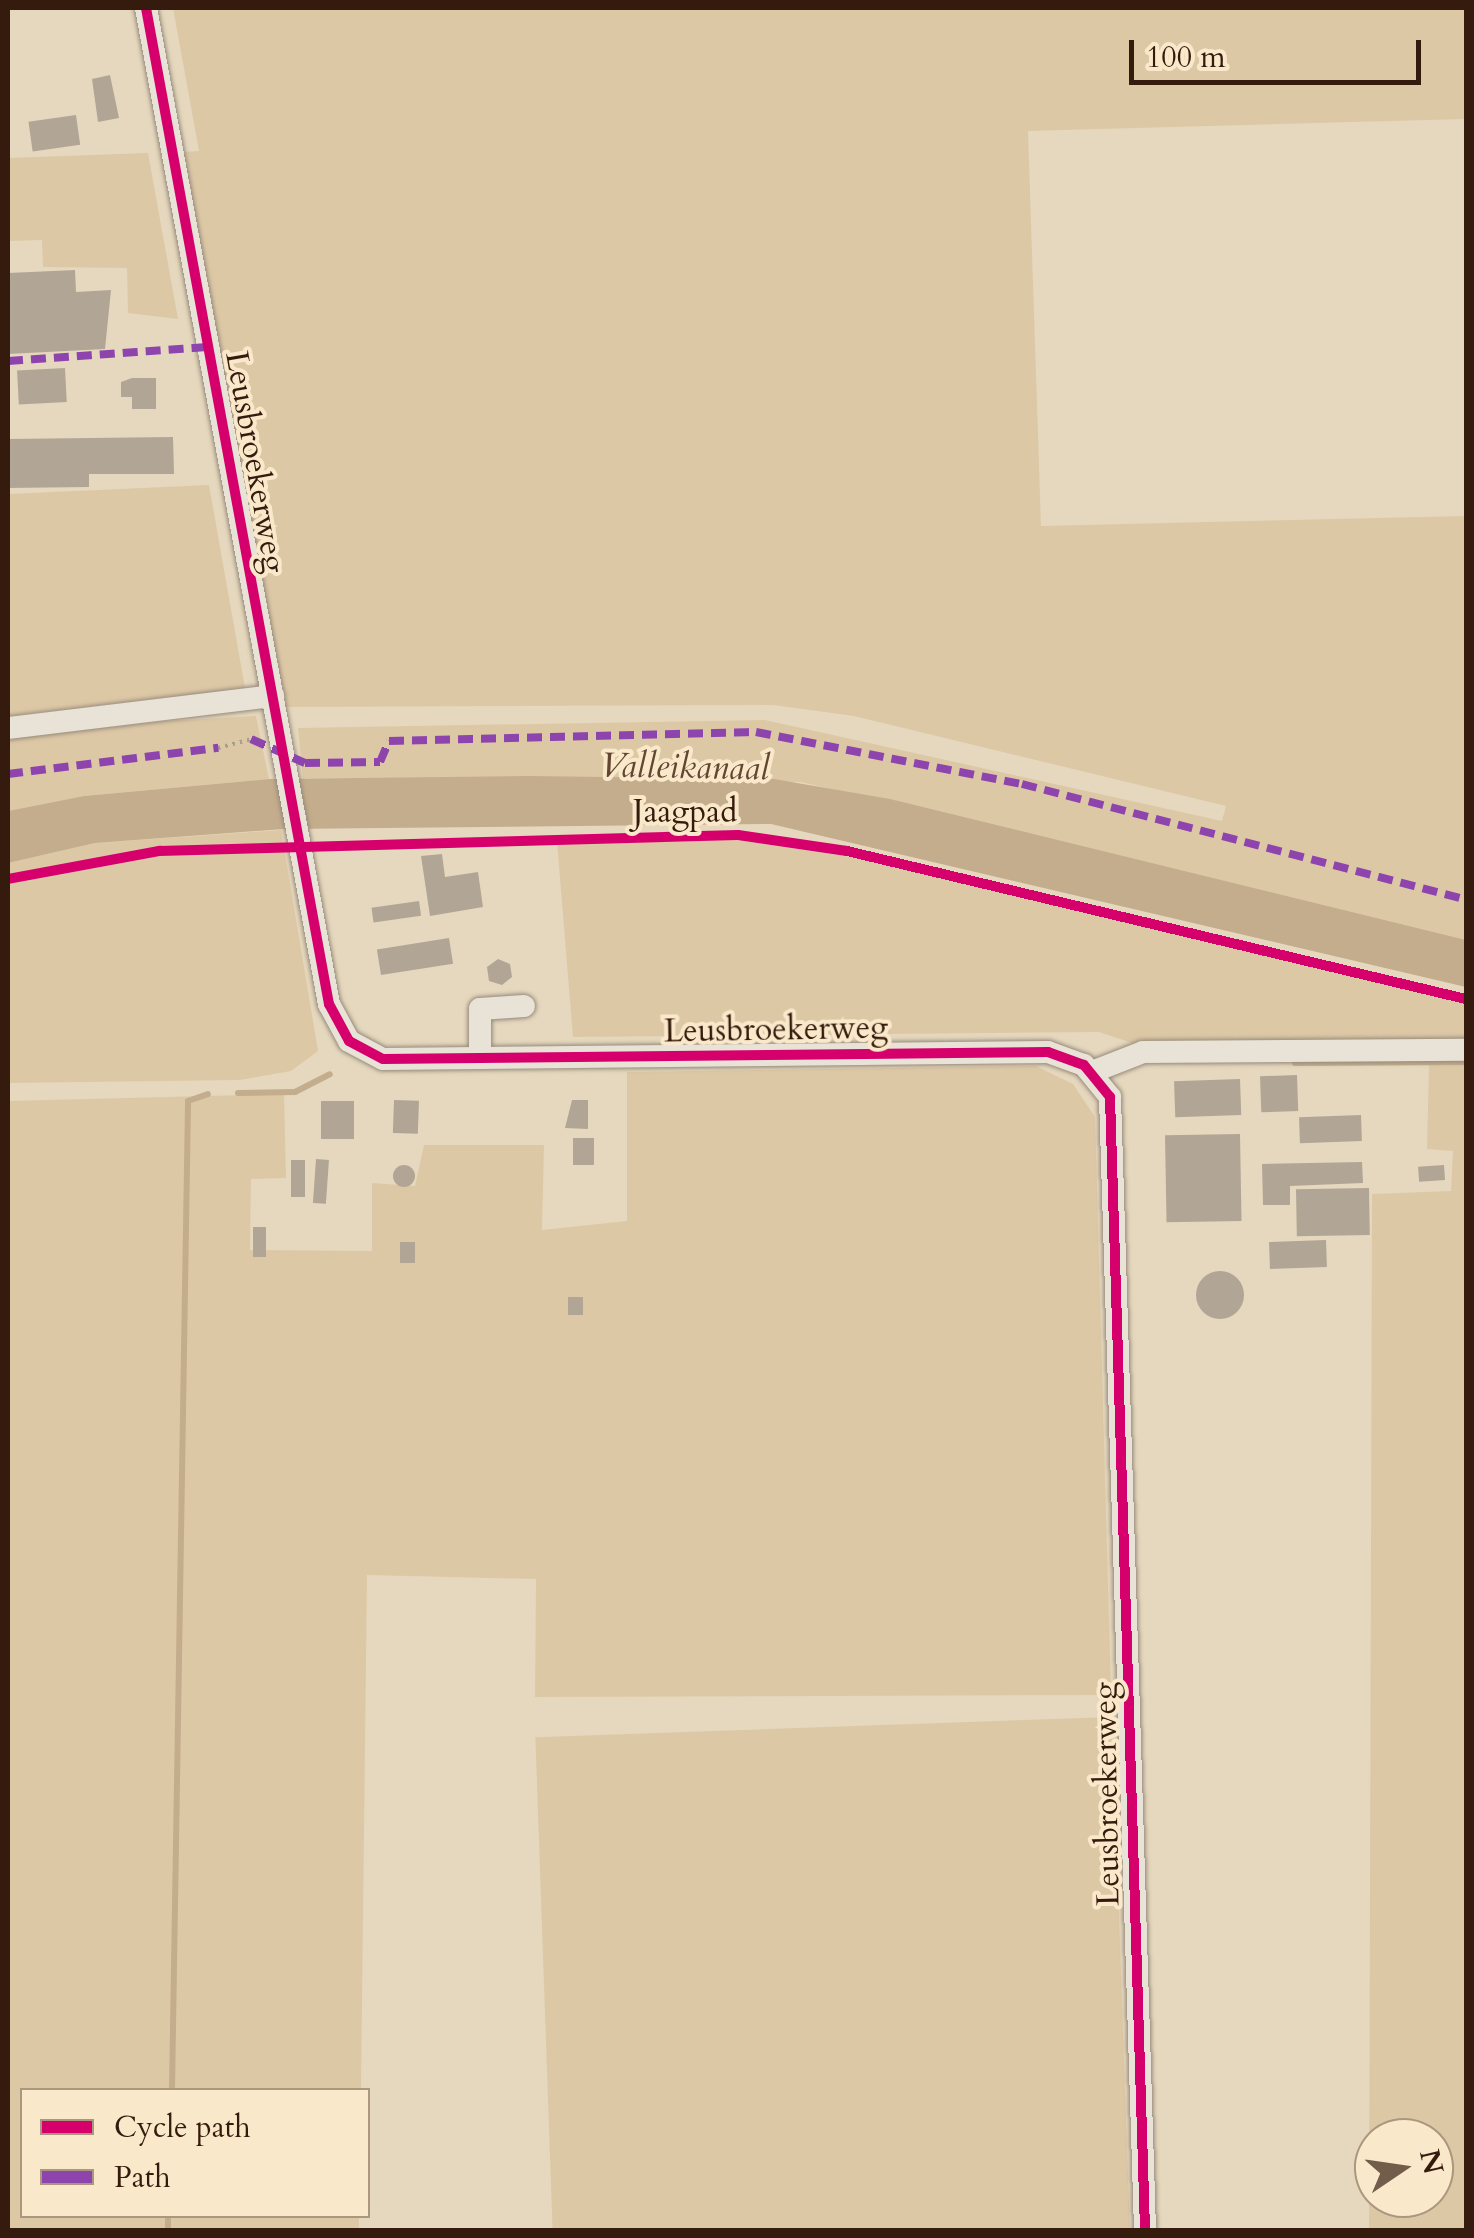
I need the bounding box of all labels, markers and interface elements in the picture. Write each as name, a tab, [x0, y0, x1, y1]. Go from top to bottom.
scale bar	[1134, 20, 1426, 82]
text: 100 m	[1146, 37, 1226, 78]
street label: Leusbroekerweg	[217, 348, 293, 576]
water label: Valleikanaal	[600, 745, 770, 789]
street label: Jaagpad	[633, 793, 737, 831]
street label: Leusbroekerweg	[664, 1009, 888, 1051]
street label: Leusbroekerweg	[1086, 1682, 1128, 1906]
legend	[20, 2088, 370, 2218]
text: Cycle path	[114, 2107, 251, 2148]
north arrow	[1354, 2118, 1454, 2218]
text: N	[1410, 2146, 1453, 2178]
text: Path	[114, 2157, 171, 2198]

